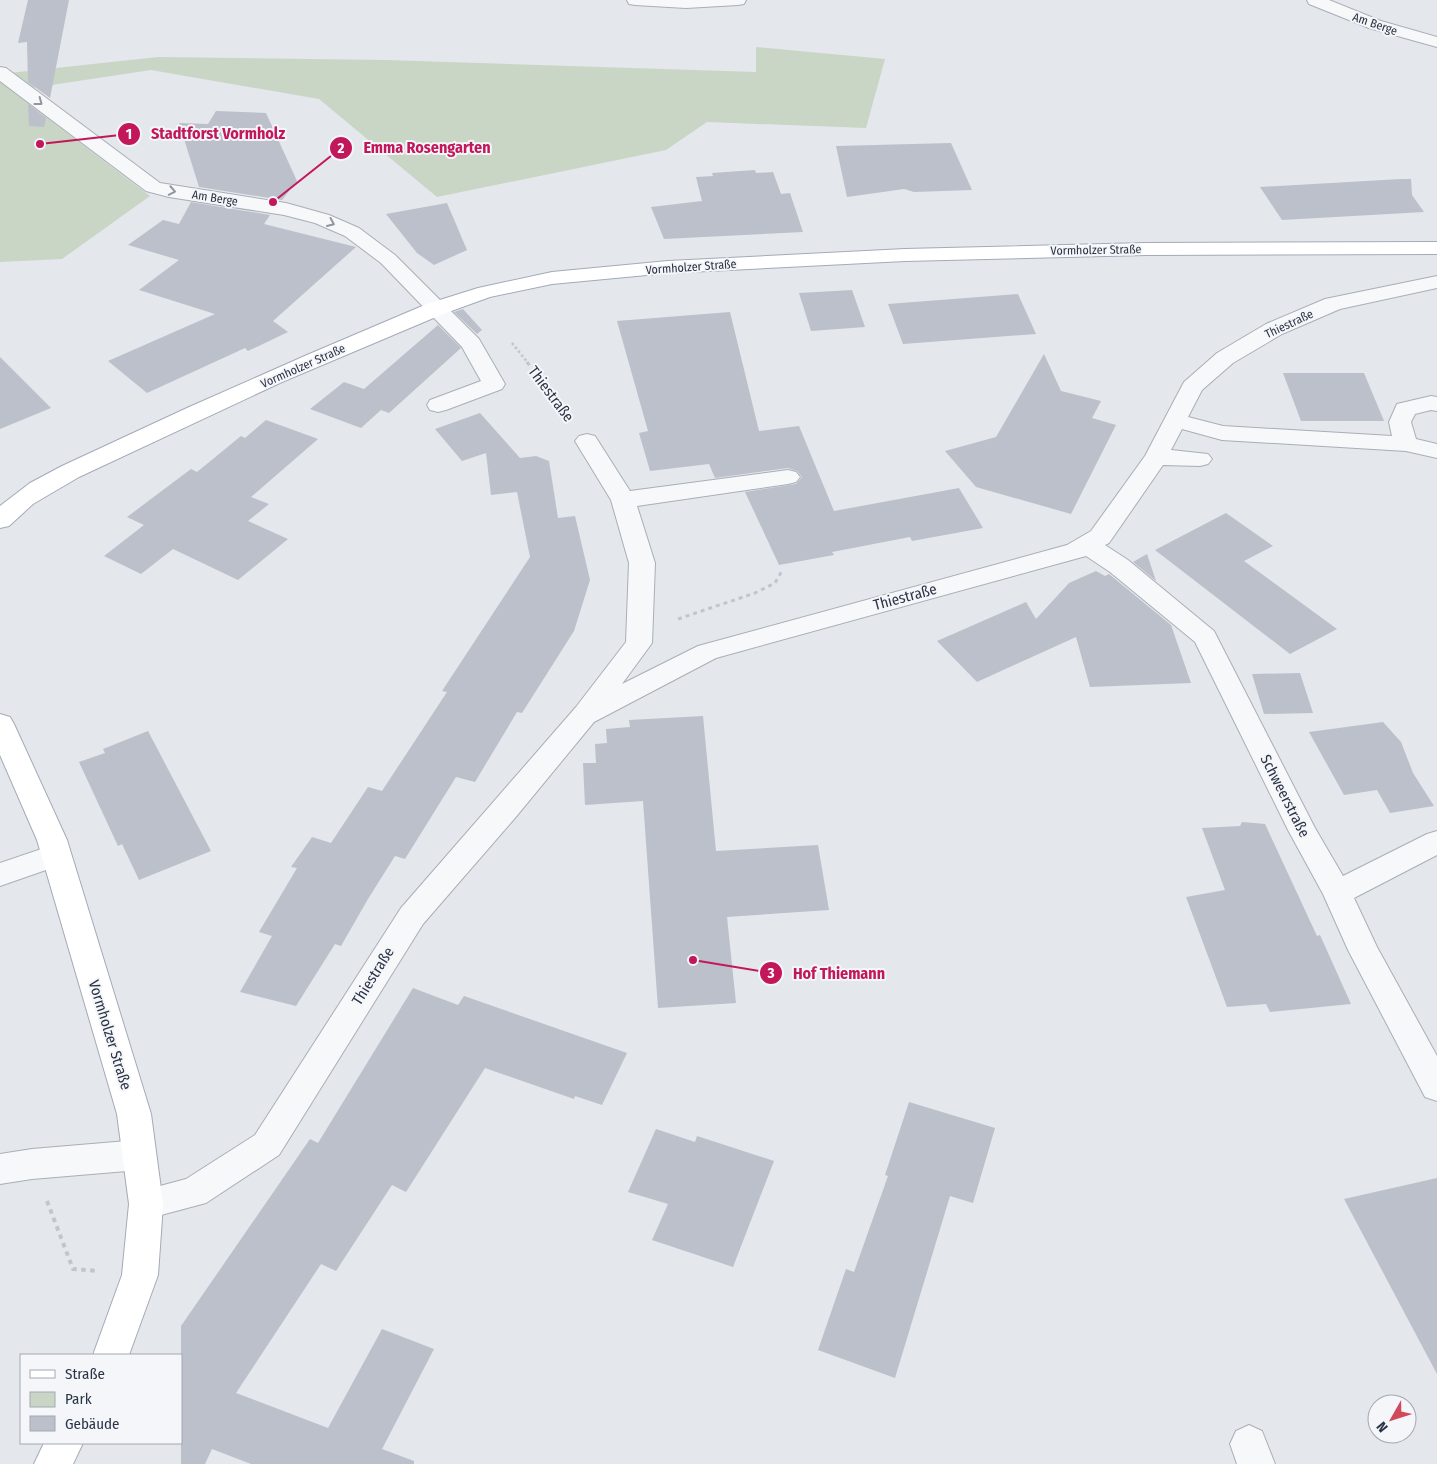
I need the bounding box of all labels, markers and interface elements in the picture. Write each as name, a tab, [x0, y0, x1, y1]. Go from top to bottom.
street label: Am Berge	[1351, 10, 1399, 38]
one-way arrow	[33, 96, 42, 104]
callout: Stadtforst Vormholz	[116, 118, 295, 149]
text: Stadtforst Vormholz	[151, 124, 285, 143]
text: 1	[126, 125, 132, 143]
callout: Emma Rosengarten	[328, 132, 500, 163]
text: Emma Rosengarten	[363, 138, 491, 157]
text: 2	[337, 139, 345, 157]
one-way arrow	[168, 186, 177, 196]
street label: Am Berge	[191, 187, 239, 209]
one-way arrow	[326, 216, 335, 227]
street label: Vormholzer Straße	[1050, 242, 1142, 258]
street label: Vormholzer Straße	[645, 257, 737, 277]
street label: Thiestraße	[1263, 307, 1316, 341]
street label: Vormholzer Straße	[259, 341, 347, 391]
street label: Thiestraße	[524, 363, 578, 425]
street label: Thiestraße	[871, 580, 939, 614]
street label: Schweerstraße	[1256, 752, 1314, 840]
street label: Thiestraße	[348, 944, 398, 1008]
callout: Hof Thiemann	[758, 957, 895, 988]
text: 3	[766, 964, 775, 982]
text: Hof Thiemann	[793, 964, 885, 983]
street label: Vormholzer Straße	[85, 978, 135, 1092]
legend	[20, 1354, 182, 1444]
text: Straße	[65, 1365, 105, 1383]
text: Park	[65, 1390, 92, 1408]
north arrow	[1367, 1394, 1417, 1444]
text: Gebäude	[65, 1415, 120, 1433]
text: N	[1373, 1418, 1392, 1435]

